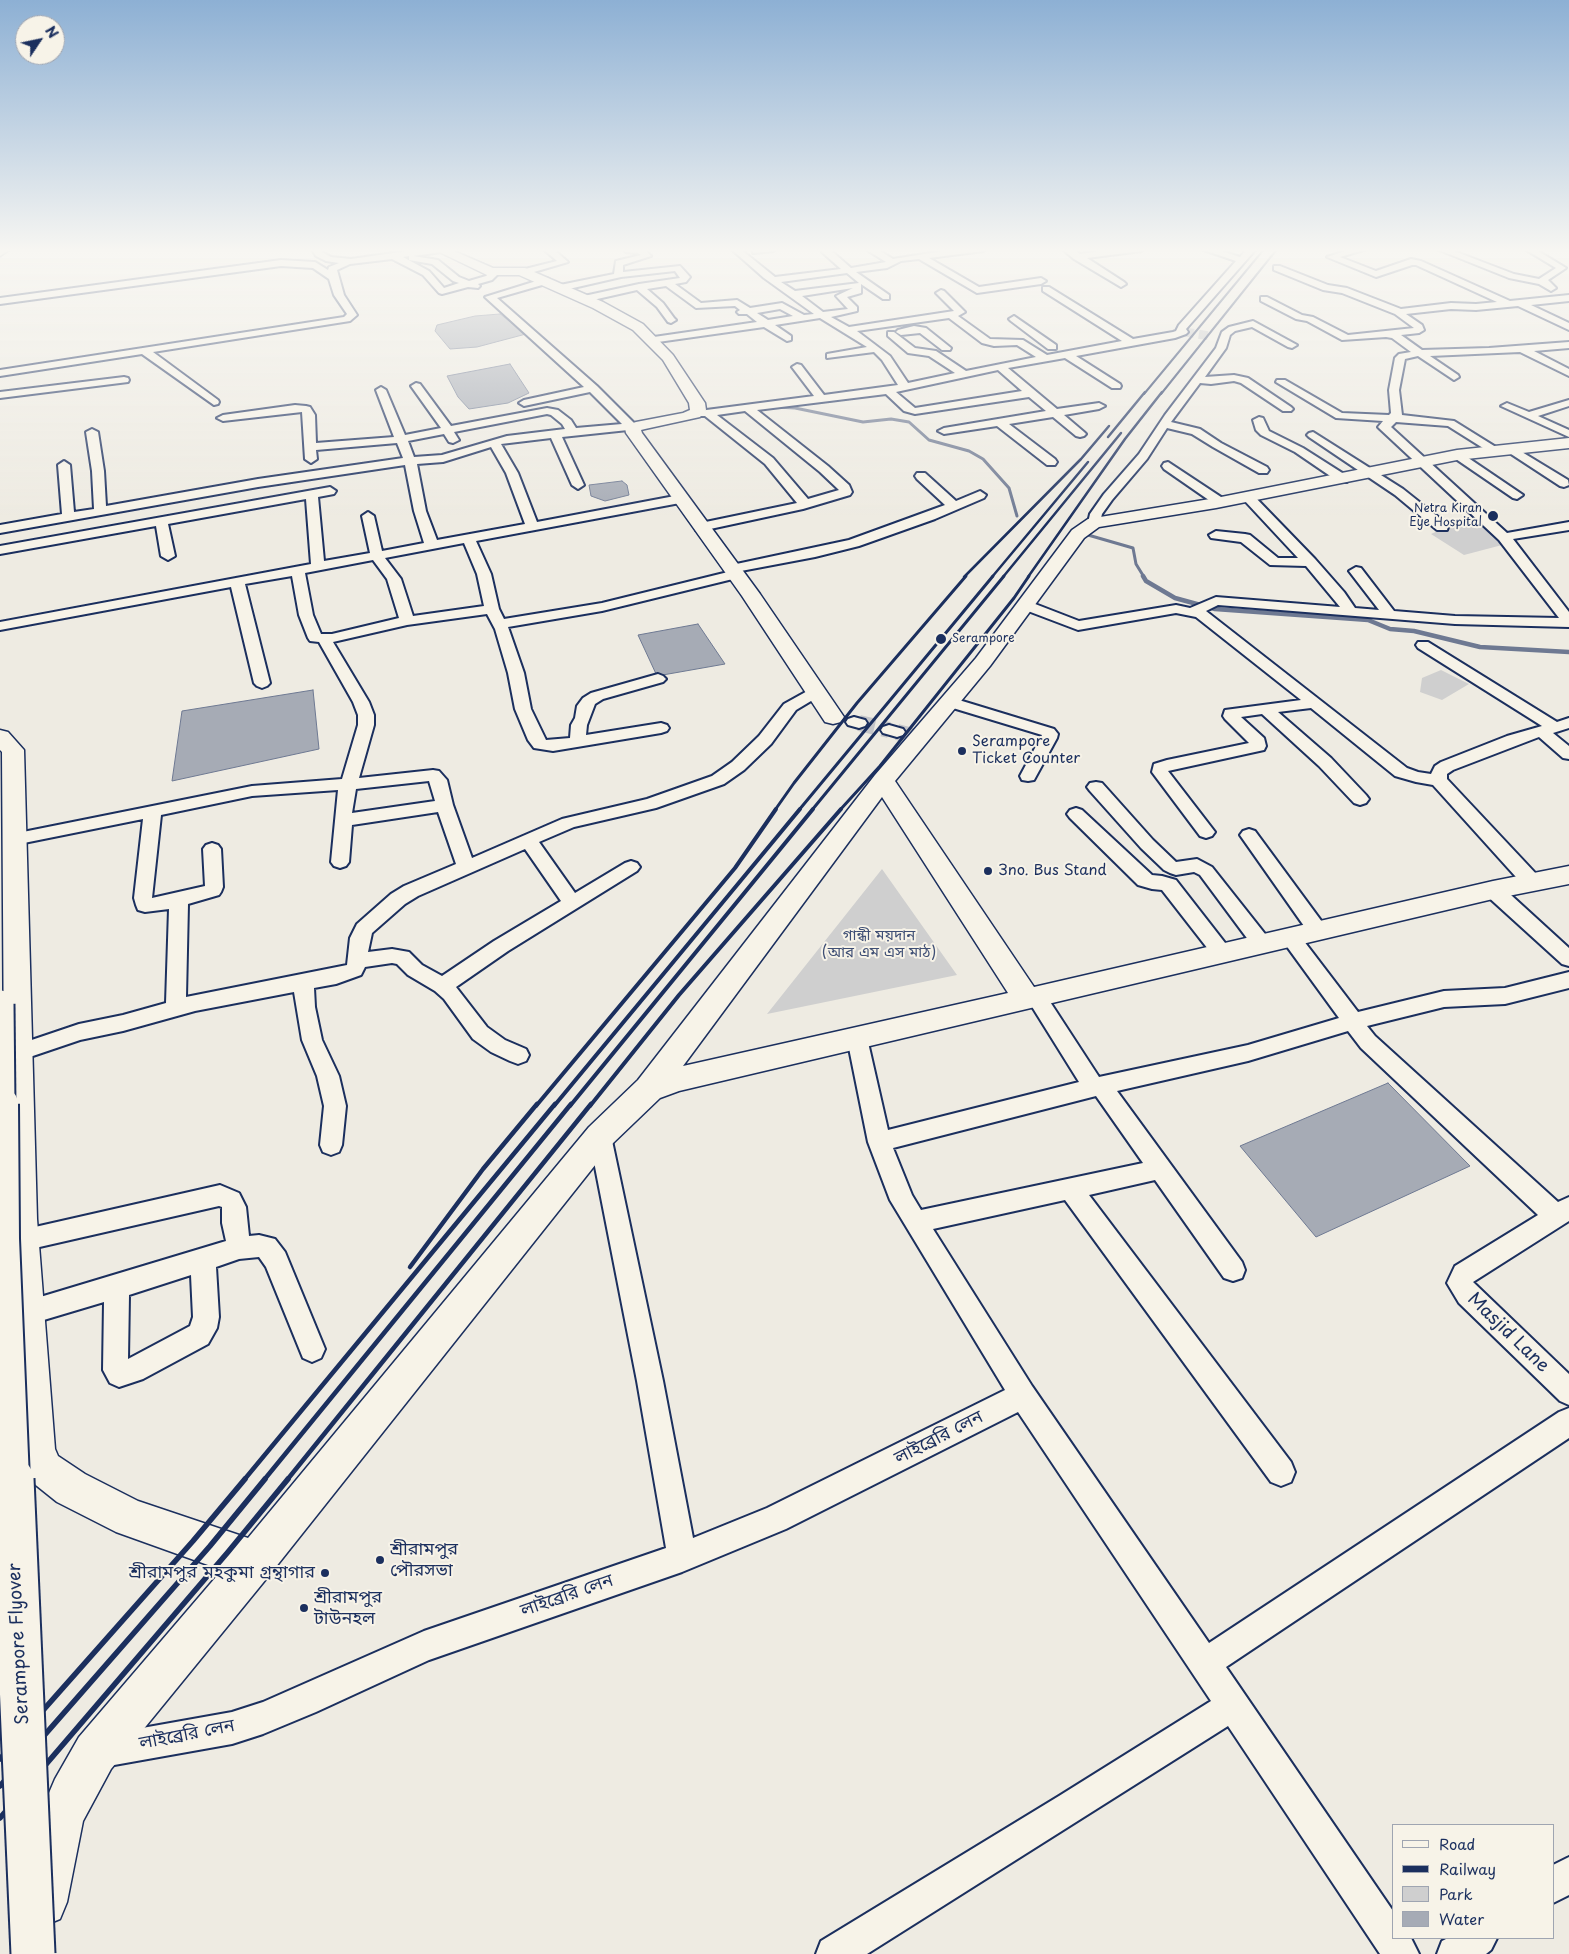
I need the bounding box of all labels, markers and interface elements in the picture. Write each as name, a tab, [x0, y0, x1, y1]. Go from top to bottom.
north arrow	[15, 15, 65, 65]
text: N	[40, 21, 64, 42]
place label: Netra Kiran Eye Hospital	[1409, 502, 1482, 530]
marker: Netra Kiran Eye Hospital	[1486, 509, 1500, 523]
marker: Serampore	[934, 632, 948, 646]
place label: Serampore	[952, 632, 1015, 646]
place label: Serampore Ticket Counter	[972, 733, 1080, 768]
marker: Serampore Ticket Counter	[956, 745, 968, 757]
place label: 3no. Bus Stand	[998, 862, 1107, 880]
marker: 3no. Bus Stand	[982, 865, 994, 877]
park label: গান্ধী ময়দান (আর এম এস মাঠ)	[822, 927, 936, 962]
street label: Masjid Lane	[1463, 1289, 1553, 1377]
street label: লাইব্রেরি লেন	[891, 1406, 987, 1470]
place label: শ্রীরামপুর পৌরসভা	[390, 1539, 458, 1582]
marker: শ্রীরামপুর পৌরসভা	[374, 1554, 386, 1566]
place label: শ্রীরামপুর মহকুমা গ্ৰন্থাগার	[129, 1562, 315, 1584]
street label: Serampore Flyover	[4, 1563, 34, 1725]
marker: শ্রীরামপুর মহকুমা গ্ৰন্থাগার	[319, 1567, 331, 1579]
street label: লাইব্রেরি লেন	[518, 1570, 616, 1622]
place label: শ্রীরামপুর টাউনহল	[314, 1587, 382, 1630]
marker: শ্রীরামপুর টাউনহল	[298, 1602, 310, 1614]
street label: লাইব্রেরি লেন	[138, 1715, 236, 1755]
legend	[1392, 1824, 1554, 1939]
text: Road	[1439, 1832, 1475, 1855]
text: Railway	[1439, 1857, 1496, 1880]
text: Park	[1439, 1882, 1473, 1905]
text: Water	[1439, 1907, 1484, 1930]

